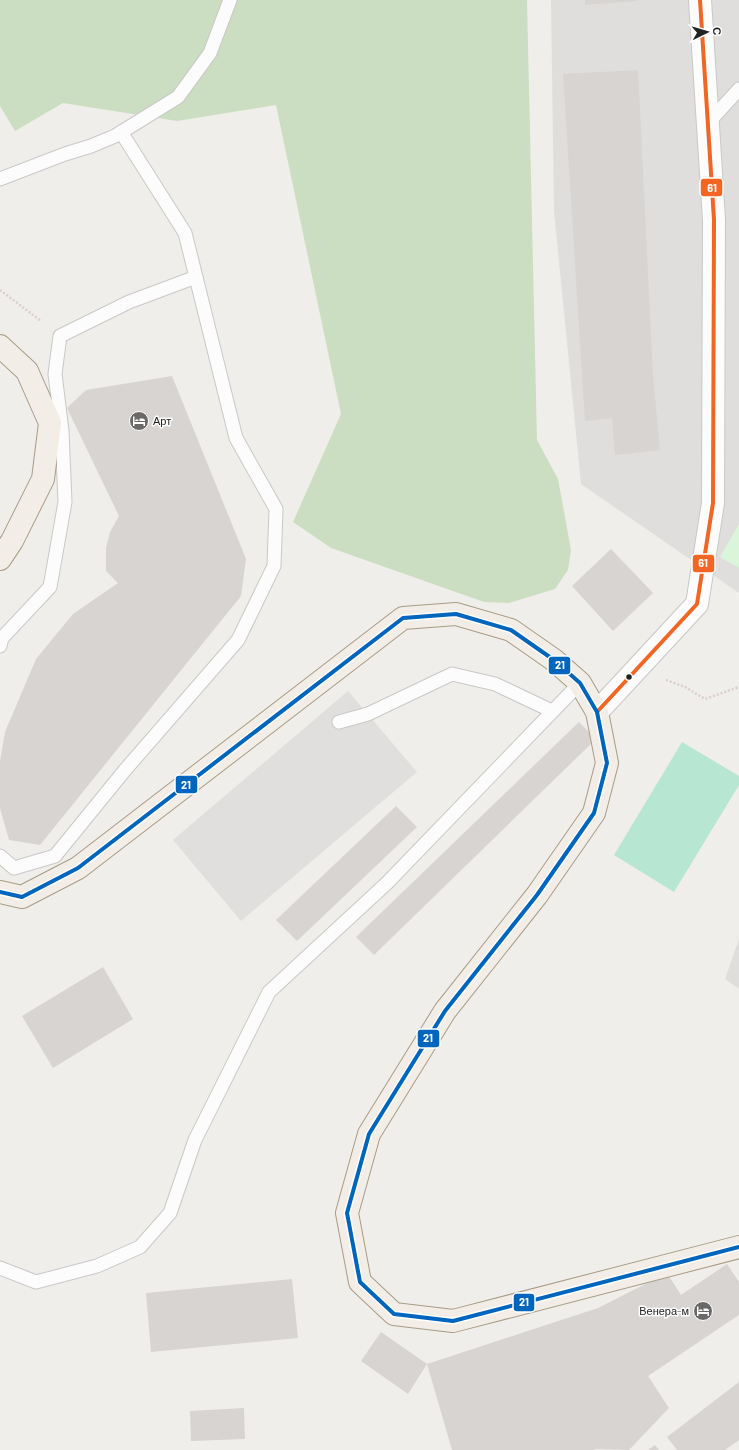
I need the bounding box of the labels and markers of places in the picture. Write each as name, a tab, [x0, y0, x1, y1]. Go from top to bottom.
hotel icon: Арт	[128, 410, 150, 432]
place label: Арт	[153, 414, 171, 427]
unlabelled marker	[624, 672, 634, 682]
hotel icon: Венера-м	[692, 1300, 714, 1322]
place label: Венера-м	[639, 1304, 689, 1317]

